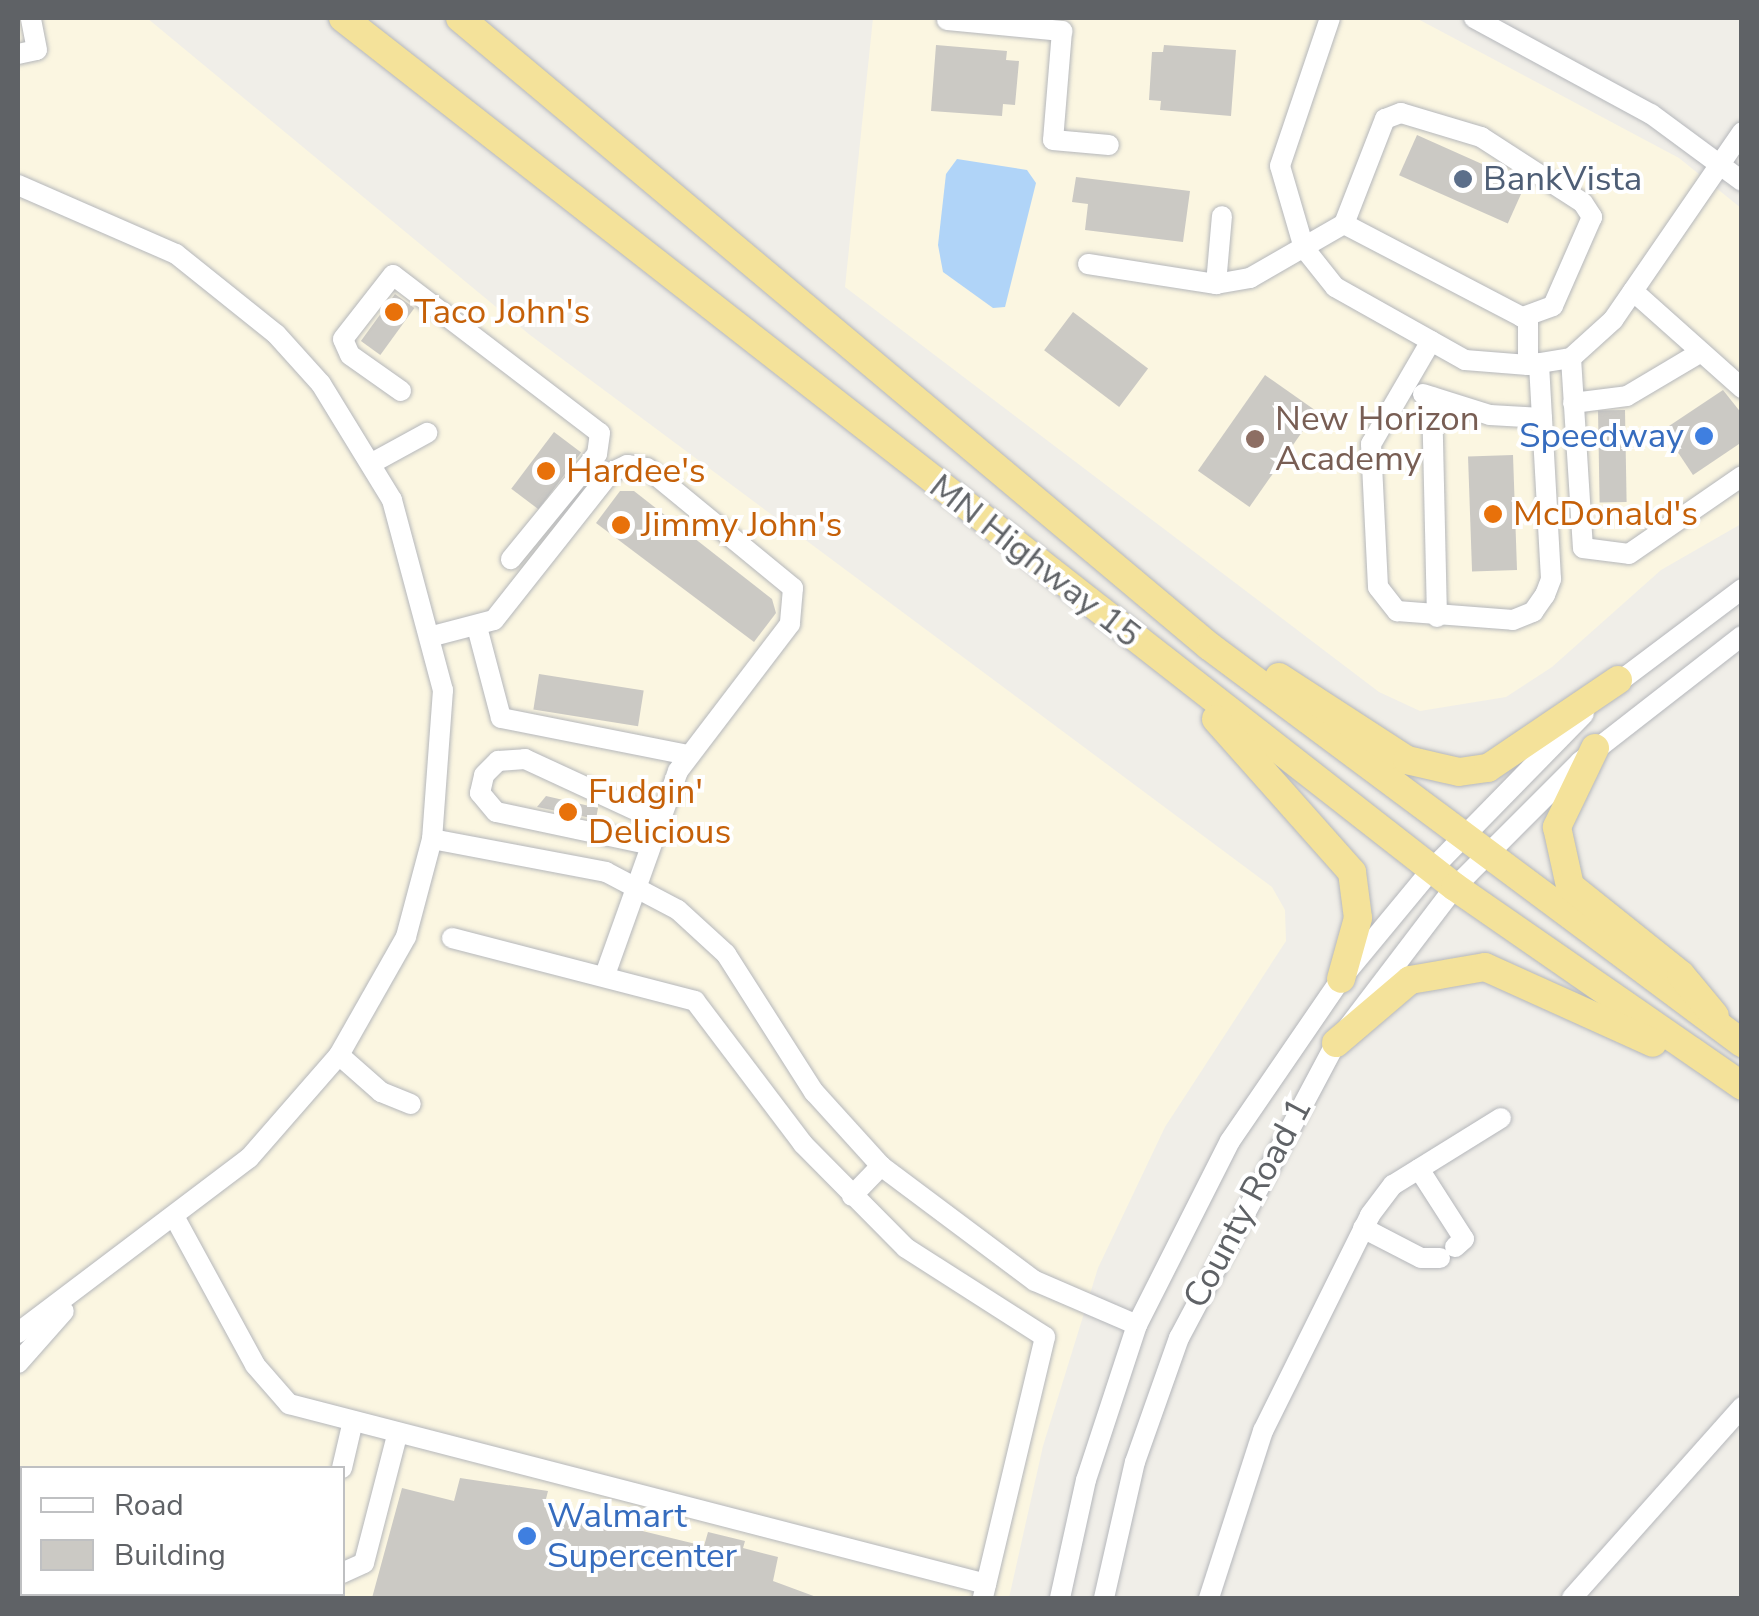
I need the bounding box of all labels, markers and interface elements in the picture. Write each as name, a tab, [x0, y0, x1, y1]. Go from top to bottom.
place label: BankVista	[1483, 158, 1642, 200]
marker: BankVista	[1452, 168, 1474, 190]
place label: Taco John's	[414, 291, 590, 333]
marker: Taco John's	[383, 301, 405, 323]
place label: New Horizon Academy	[1275, 398, 1480, 480]
place label: Speedway	[1519, 415, 1684, 457]
marker: Speedway	[1693, 425, 1715, 447]
marker: New Horizon Academy	[1244, 428, 1266, 450]
place label: Hardee's	[566, 450, 706, 492]
marker: Hardee's	[535, 460, 557, 482]
street label: MN Highway 15	[921, 466, 1149, 656]
place label: McDonald's	[1513, 493, 1698, 535]
marker: McDonald's	[1482, 503, 1504, 525]
place label: Jimmy John's	[641, 504, 842, 546]
marker: Jimmy John's	[610, 514, 632, 536]
place label: Fudgin' Delicious	[588, 771, 731, 853]
marker: Fudgin' Delicious	[557, 801, 579, 823]
street label: County Road 1	[1175, 1091, 1321, 1315]
legend	[20, 1466, 345, 1596]
text: Road	[114, 1485, 184, 1526]
place label: Walmart Supercenter	[547, 1495, 737, 1577]
marker: Walmart Supercenter	[516, 1525, 538, 1547]
text: Building	[114, 1535, 226, 1576]

